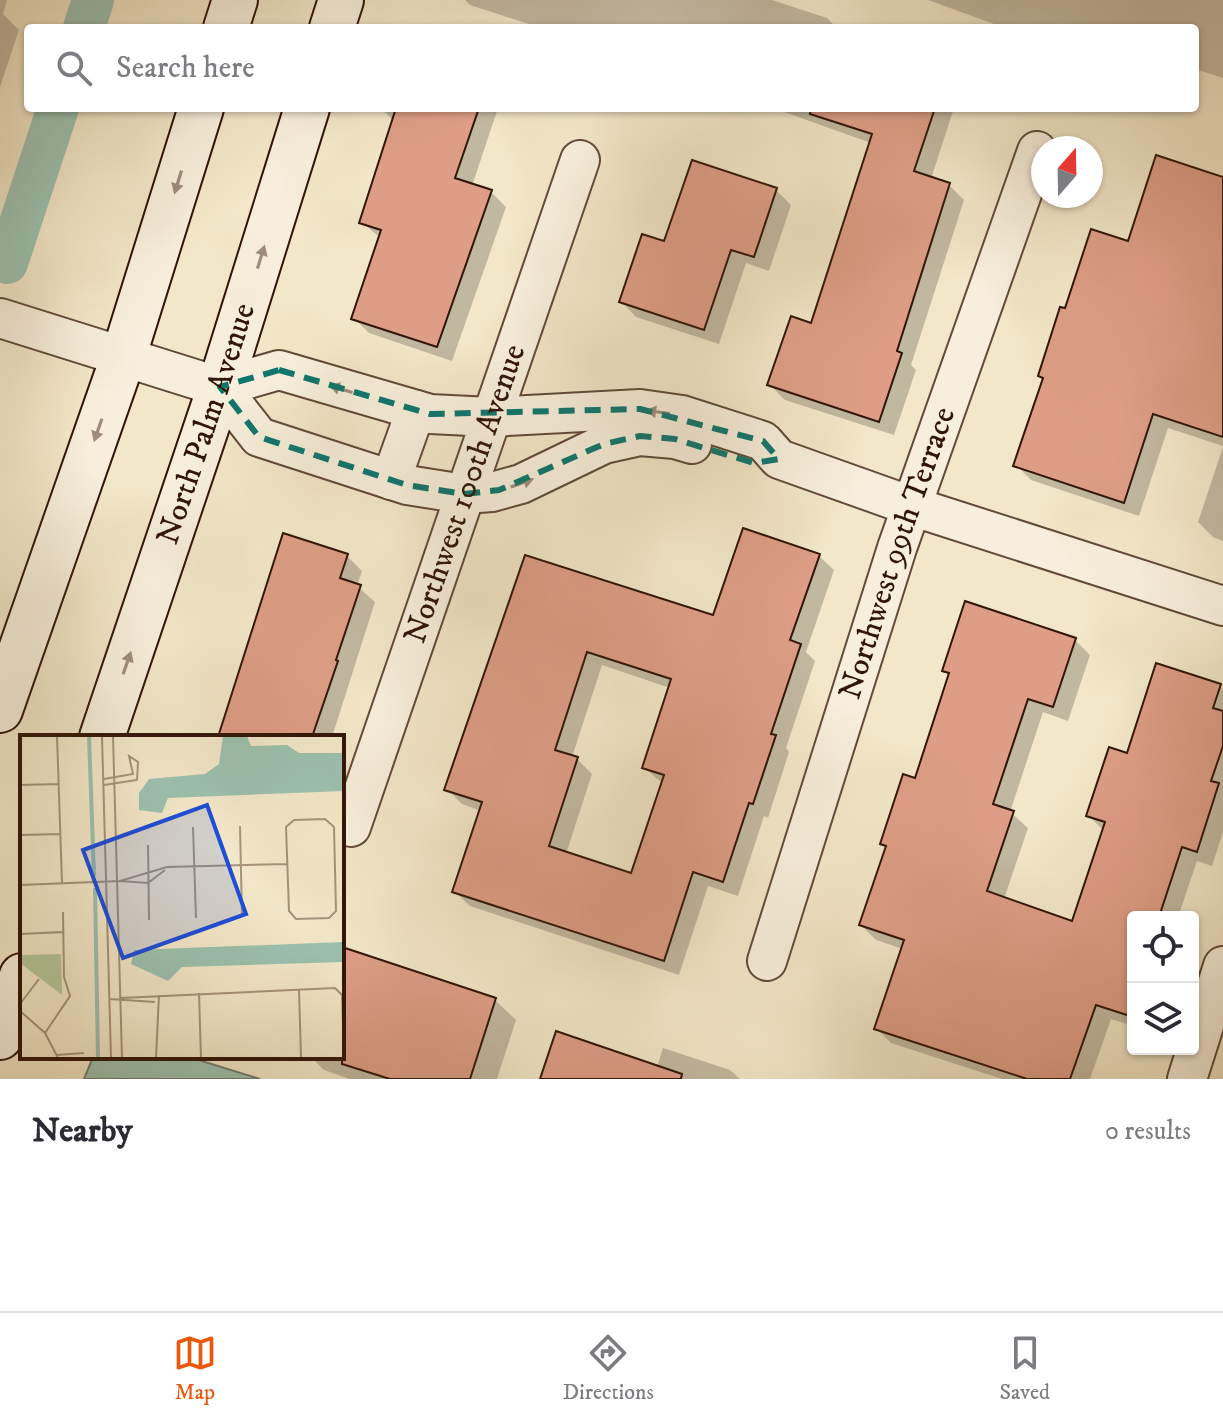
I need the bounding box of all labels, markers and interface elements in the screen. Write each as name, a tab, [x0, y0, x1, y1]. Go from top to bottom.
search box	[24, 24, 1199, 112]
icon: search	[52, 46, 96, 90]
text: Search here	[116, 50, 255, 87]
north arrow	[1031, 136, 1103, 208]
one-way arrow	[171, 171, 183, 195]
one-way arrow	[255, 244, 268, 268]
street label: North Palm Avenue	[148, 298, 265, 550]
street label: Northwest 100th Avenue	[395, 339, 535, 649]
one-way arrow	[328, 382, 352, 394]
street label: Northwest 99th Terrace	[831, 402, 965, 705]
one-way arrow	[645, 405, 670, 418]
one-way arrow	[91, 418, 103, 442]
one-way arrow	[510, 476, 534, 488]
one-way arrow	[122, 651, 134, 675]
inset map	[20, 735, 344, 1059]
map controls	[1127, 911, 1199, 1055]
button: locate	[1127, 911, 1199, 983]
button: layers	[1127, 983, 1199, 1055]
text: Nearby	[32, 1110, 133, 1152]
text: 0 results	[1105, 1115, 1191, 1148]
tab: Map	[173, 1331, 217, 1406]
tab: Directions	[563, 1331, 654, 1406]
tab: Saved	[1000, 1331, 1050, 1406]

